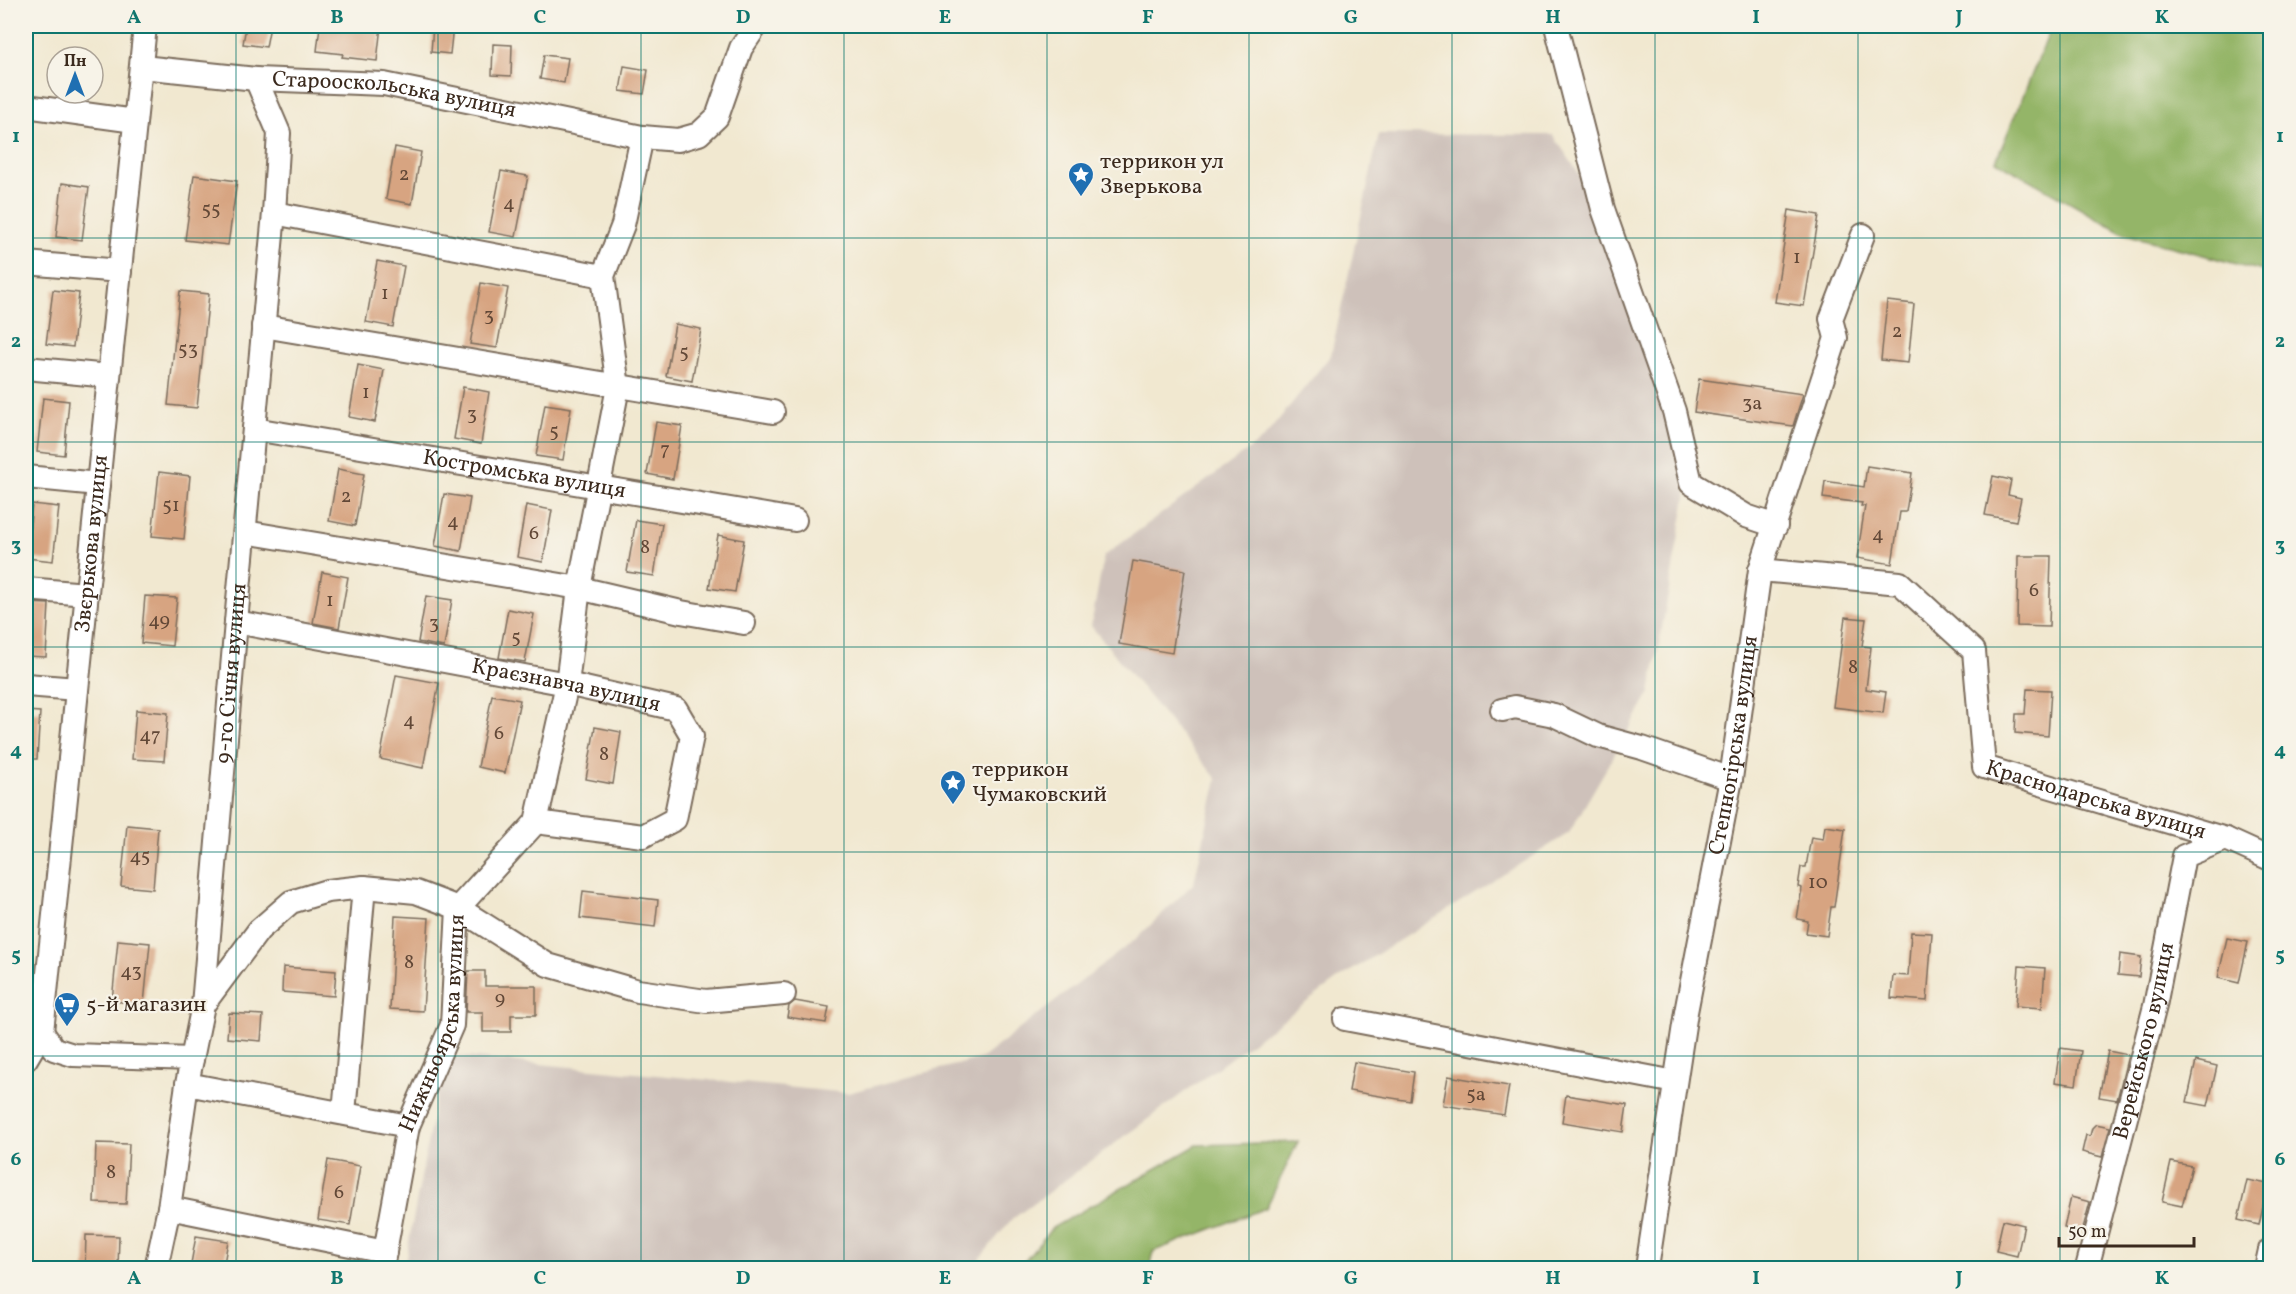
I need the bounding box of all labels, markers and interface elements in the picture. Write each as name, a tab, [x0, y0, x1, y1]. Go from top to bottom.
text: A	[127, 4, 141, 32]
text: B	[330, 4, 344, 32]
text: C	[534, 4, 547, 32]
text: D	[736, 4, 750, 32]
text: E	[939, 4, 951, 32]
text: F	[1142, 4, 1154, 32]
text: G	[1344, 4, 1358, 32]
text: H	[1545, 4, 1561, 32]
text: I	[1752, 4, 1760, 32]
text: J	[1954, 4, 1963, 32]
text: K	[2155, 4, 2170, 32]
north arrow	[45, 45, 105, 105]
text: Пн	[64, 51, 86, 73]
street label: Старооскольська вулиця	[272, 64, 519, 126]
text: 1	[12, 123, 20, 151]
text: 1	[2276, 123, 2284, 151]
place label: террикон ул Зверькова	[1100, 147, 1224, 203]
place icon: террикон ул Зверькова	[1066, 160, 1096, 198]
house number: 2	[399, 161, 409, 189]
house number: 4	[503, 190, 515, 218]
house number: 55	[201, 196, 221, 224]
house number: 1	[1793, 244, 1801, 272]
house number: 1	[381, 280, 389, 308]
house number: 3	[484, 302, 494, 330]
house number: 2	[1892, 318, 1902, 346]
text: 2	[11, 328, 21, 356]
text: 2	[2275, 328, 2285, 356]
house number: 53	[178, 336, 198, 364]
house number: 5	[679, 339, 689, 367]
house number: 1	[362, 379, 370, 407]
house number: 3а	[1742, 390, 1762, 418]
house number: 3	[467, 401, 477, 429]
house number: 5	[549, 418, 559, 446]
house number: 7	[660, 436, 670, 464]
street label: Костромська вулиця	[420, 442, 628, 507]
street label: Звєрькова вулиця	[67, 453, 116, 634]
house number: 2	[341, 483, 351, 511]
house number: 51	[162, 492, 180, 520]
house number: 4	[447, 508, 459, 536]
house number: 6	[529, 520, 539, 548]
house number: 4	[1872, 521, 1884, 549]
text: 3	[11, 532, 21, 560]
text: 3	[2275, 532, 2285, 560]
house number: 8	[640, 534, 650, 562]
house number: 6	[2029, 577, 2039, 605]
street label: 9-го Січня вулиця	[208, 582, 255, 765]
house number: 1	[326, 587, 334, 615]
house number: 49	[148, 607, 170, 635]
house number: 3	[429, 610, 439, 638]
house number: 5	[511, 624, 521, 652]
street label: Степногірська вулиця	[1701, 634, 1766, 858]
street label: Краєзнавча вулиця	[469, 651, 663, 720]
house number: 8	[1848, 654, 1858, 682]
house number: 4	[403, 707, 415, 735]
house number: 6	[494, 720, 504, 748]
house number: 47	[139, 722, 161, 750]
text: 4	[10, 737, 22, 765]
text: 4	[2274, 737, 2286, 765]
house number: 8	[599, 741, 609, 769]
street label: Краснодарська вулиця	[1982, 753, 2210, 848]
place label: террикон Чумаковский	[972, 755, 1107, 811]
place icon: террикон Чумаковский	[938, 768, 968, 806]
house number: 45	[130, 843, 150, 871]
house number: 10	[1808, 869, 1828, 897]
street label: Нижньоярська вулиця	[391, 913, 473, 1137]
street label: Верейського вулиця	[2105, 940, 2182, 1143]
text: 5	[11, 942, 21, 970]
text: 5	[2275, 942, 2285, 970]
house number: 8	[404, 949, 414, 977]
house number: 43	[120, 958, 142, 986]
house number: 9	[495, 985, 505, 1013]
supermarket icon: 5-й магазин	[52, 990, 82, 1028]
place label: 5-й магазин	[86, 990, 207, 1021]
house number: 5а	[1466, 1081, 1486, 1109]
text: 6	[11, 1146, 22, 1174]
text: 6	[2275, 1146, 2286, 1174]
house number: 8	[106, 1159, 116, 1187]
house number: 6	[334, 1179, 344, 1207]
scale bar	[2059, 1210, 2194, 1248]
text: 50 m	[2068, 1220, 2107, 1245]
text: A	[127, 1265, 141, 1293]
text: B	[330, 1265, 344, 1293]
text: C	[534, 1265, 547, 1293]
text: D	[736, 1265, 750, 1293]
text: E	[939, 1265, 951, 1293]
text: F	[1142, 1265, 1154, 1293]
text: G	[1344, 1265, 1358, 1293]
text: H	[1545, 1265, 1561, 1293]
text: I	[1752, 1265, 1760, 1293]
text: J	[1954, 1265, 1963, 1293]
text: K	[2155, 1265, 2170, 1293]

